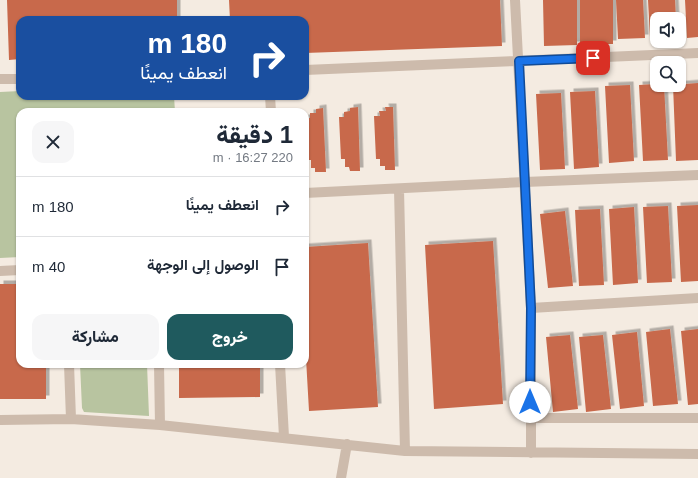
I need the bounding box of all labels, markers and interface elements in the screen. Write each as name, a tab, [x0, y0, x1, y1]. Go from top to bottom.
map controls	[650, 12, 686, 92]
button: sound	[650, 12, 686, 48]
text: 180 m	[148, 28, 227, 59]
icon: right	[241, 32, 293, 84]
pin	[576, 41, 610, 75]
icon: arrive	[582, 47, 604, 69]
button: search	[650, 56, 686, 92]
text: انعطف يمينًا	[140, 63, 227, 83]
button: close	[32, 121, 74, 163]
text: 1 دقيقة	[216, 121, 293, 148]
text: 220 m · 16:27	[213, 150, 293, 165]
text: انعطف يمينًا	[186, 196, 259, 213]
icon: right	[271, 196, 293, 218]
text: 180 m	[32, 198, 74, 215]
text: الوصول إلى الوجهة	[147, 256, 259, 273]
icon: arrive	[271, 256, 293, 278]
text: 40 m	[32, 258, 65, 275]
button: مشاركة	[32, 314, 159, 360]
button: خروج	[167, 314, 293, 360]
position arrow	[509, 381, 551, 423]

